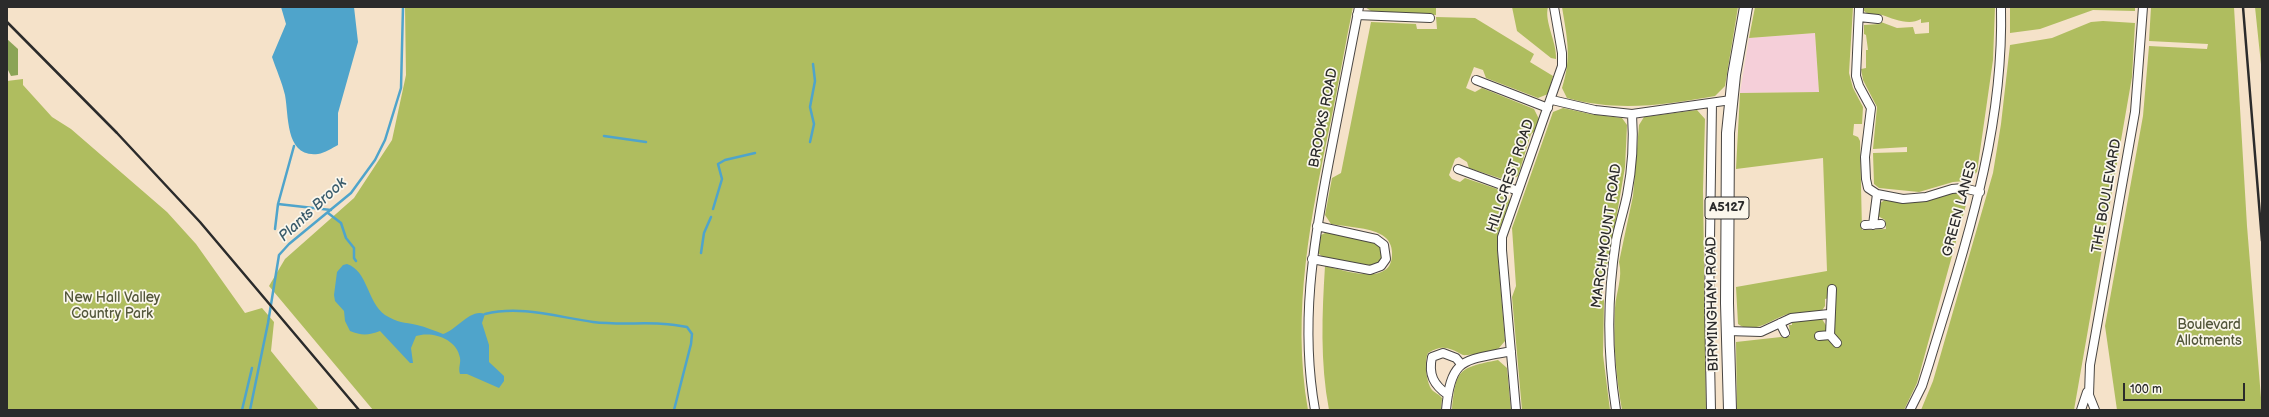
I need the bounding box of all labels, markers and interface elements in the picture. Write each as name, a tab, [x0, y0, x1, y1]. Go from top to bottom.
street label: BROOKS ROAD	[1306, 67, 1342, 169]
street label: HILLCREST ROAD	[1484, 117, 1538, 235]
street label: THE BOULEVARD	[2089, 138, 2125, 254]
street label: GREEN LANES	[1939, 159, 1981, 259]
street label: MARCHMOUNT ROAD	[1589, 163, 1625, 309]
water label: Plants Brook	[275, 174, 351, 246]
road number: A5127	[1705, 197, 1749, 219]
street label: BIRMINGHAM ROAD	[1703, 236, 1723, 372]
park label: New Hall Valley Country Park	[64, 290, 160, 322]
park label: Boulevard Allotments	[2176, 317, 2242, 350]
scale bar	[2125, 375, 2247, 401]
text: 100 m	[2130, 382, 2162, 397]

